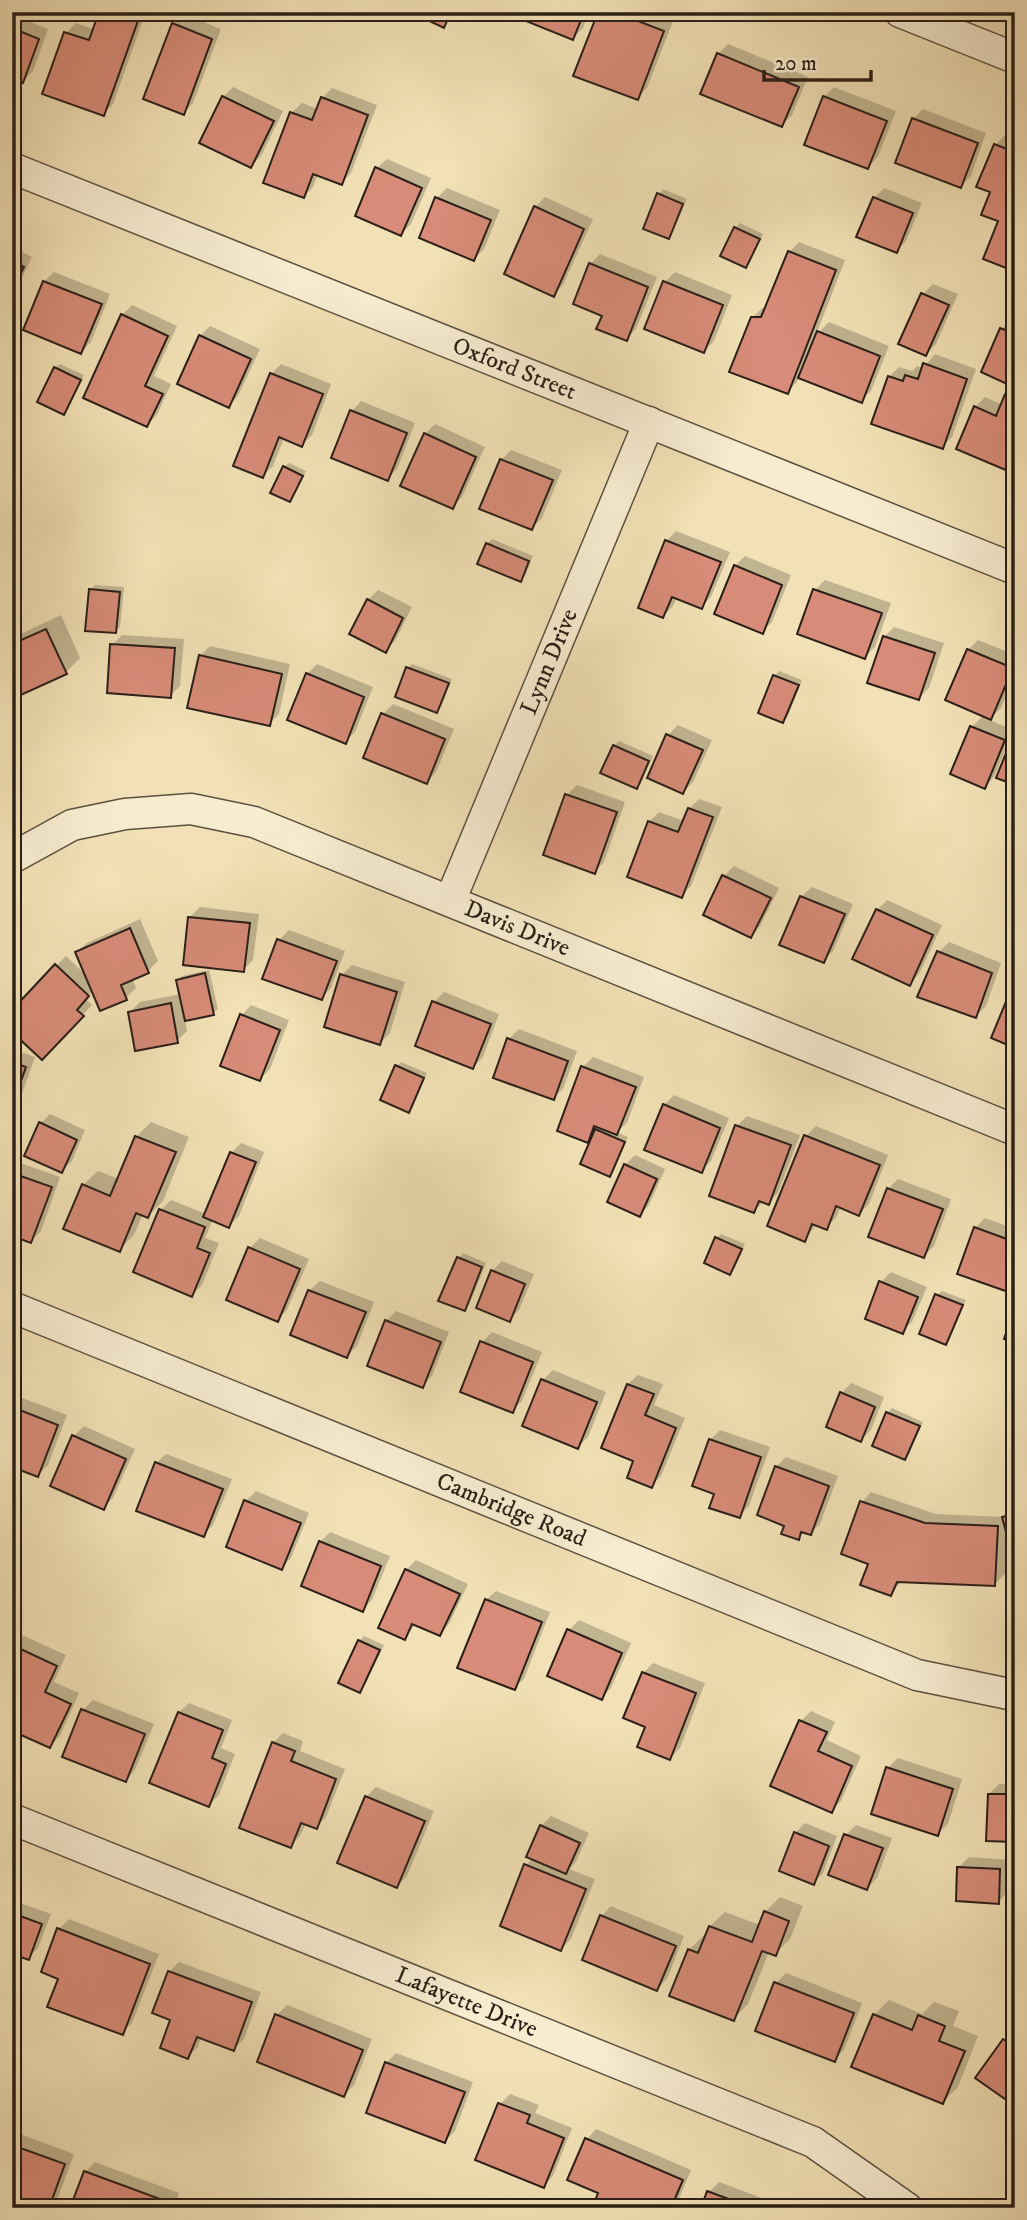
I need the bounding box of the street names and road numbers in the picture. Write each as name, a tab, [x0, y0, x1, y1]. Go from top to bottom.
street label: Oxford Street	[448, 331, 581, 407]
street label: Lynn Drive	[514, 604, 585, 719]
street label: Davis Drive	[460, 894, 574, 963]
street label: Cambridge Road	[432, 1466, 591, 1554]
street label: Lafayette Drive	[391, 1960, 542, 2044]

